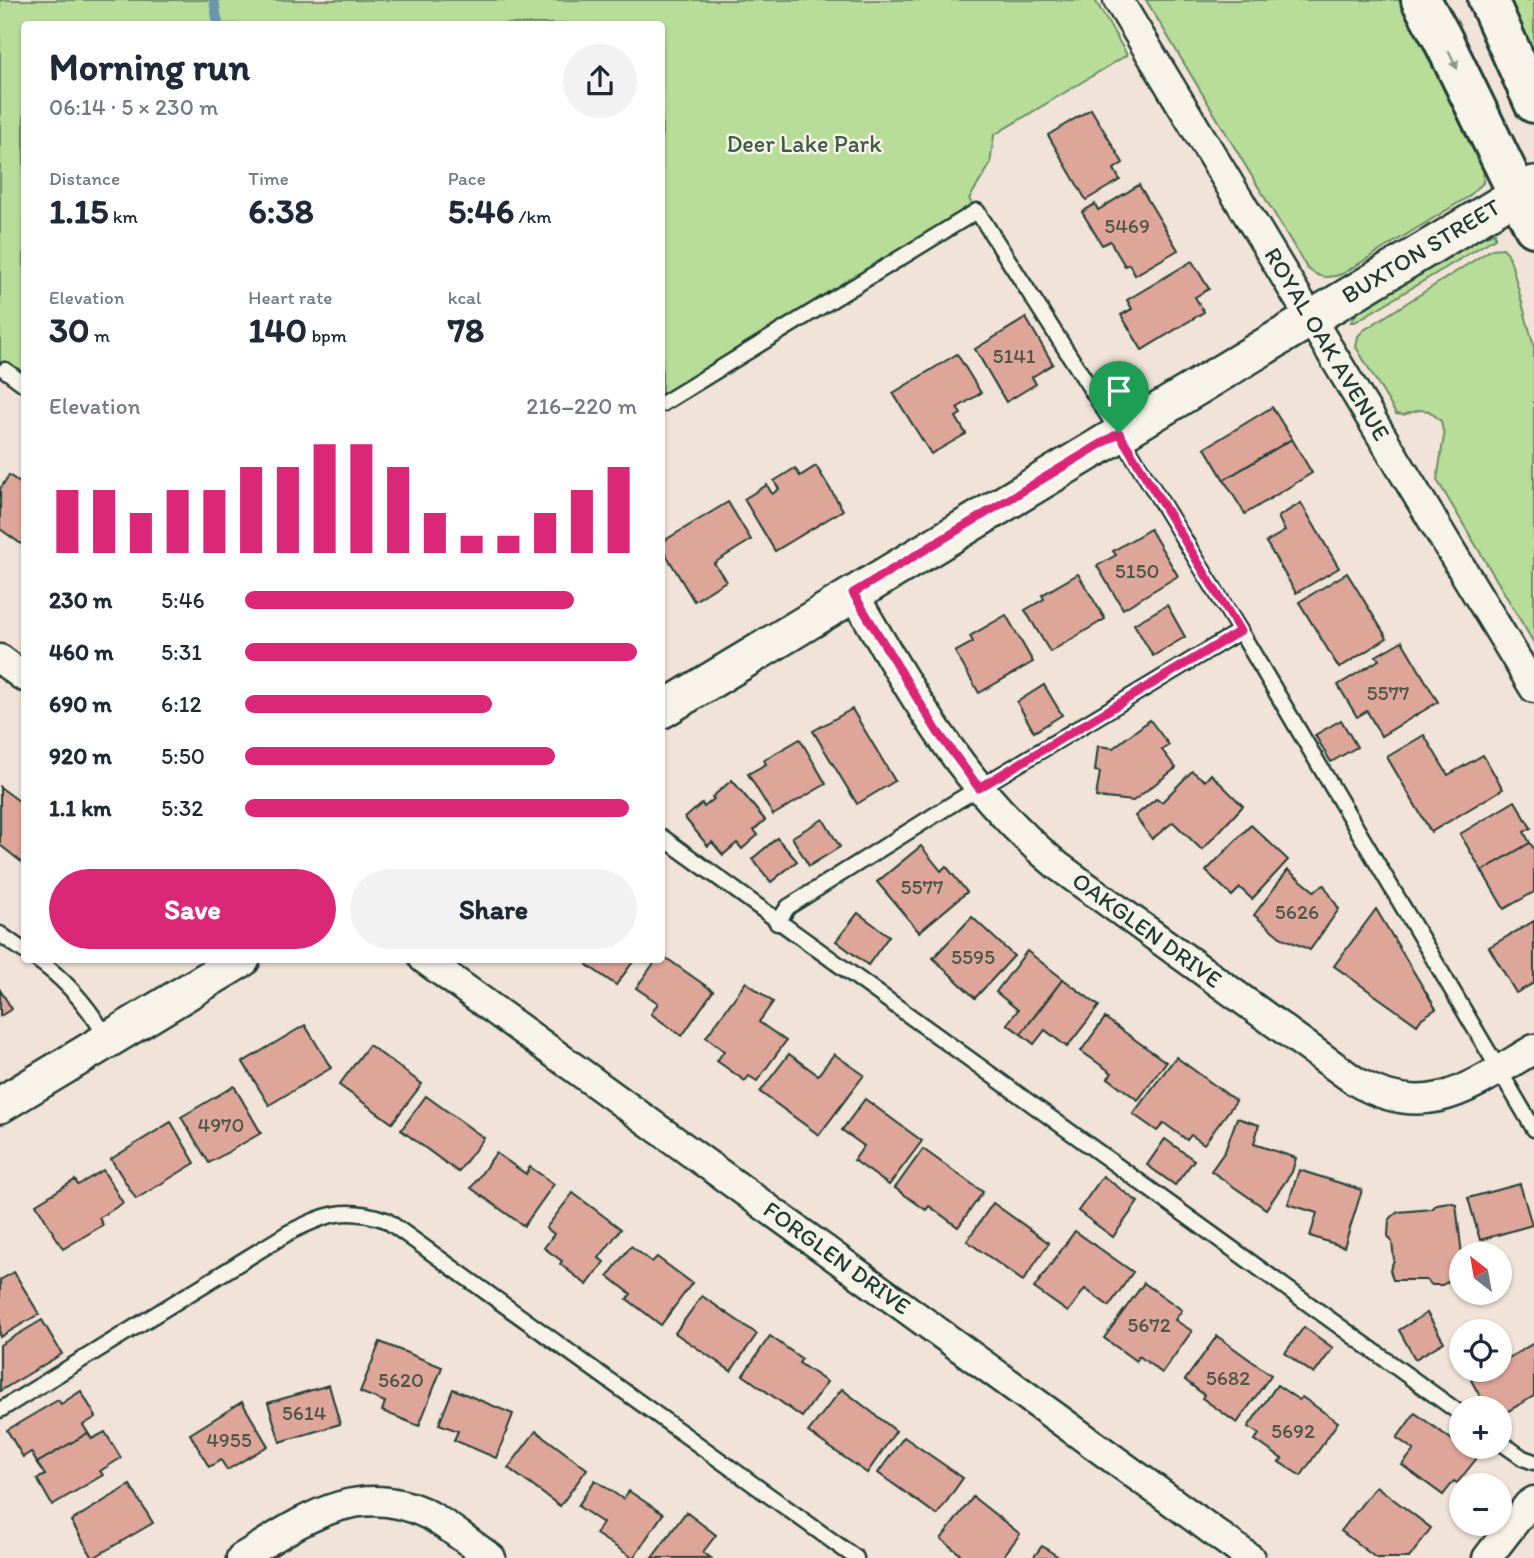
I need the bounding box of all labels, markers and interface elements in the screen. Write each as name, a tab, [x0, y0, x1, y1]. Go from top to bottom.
text: Morning run	[49, 44, 250, 90]
button: share	[563, 44, 637, 118]
one-way arrow	[1447, 50, 1459, 70]
text: 06:14 · 5 × 230 m	[49, 93, 218, 121]
park label: Deer Lake Park	[726, 129, 882, 158]
text: Distance	[49, 167, 120, 190]
text: Time	[248, 167, 289, 190]
text: Pace	[448, 167, 486, 190]
text: 1.15	[49, 190, 108, 232]
text: 6:38	[248, 190, 314, 232]
text: 5:46	[448, 190, 514, 232]
street label: BUXTON STREET	[1336, 192, 1506, 309]
text: km	[108, 205, 138, 228]
text: /km	[514, 205, 552, 228]
house number: 5469	[1104, 213, 1150, 238]
street label: ROYAL OAK AVENUE	[1258, 242, 1397, 446]
text: Elevation	[49, 286, 125, 309]
text: Heart rate	[248, 286, 332, 309]
text: kcal	[448, 286, 481, 309]
text: 30	[49, 309, 90, 351]
text: 140	[248, 309, 307, 351]
text: 78	[448, 309, 484, 351]
text: m	[90, 324, 110, 347]
text: bpm	[307, 324, 347, 347]
house number: 5141	[992, 343, 1036, 368]
pin	[1089, 361, 1149, 433]
icon: arrive	[1100, 372, 1138, 410]
text: Elevation	[49, 392, 140, 420]
text: 216–220 m	[526, 392, 637, 420]
house number: 5150	[1115, 558, 1159, 583]
text: 230 m	[49, 586, 112, 614]
text: 5:46	[161, 586, 205, 614]
text: 460 m	[49, 638, 114, 666]
text: 5:31	[161, 638, 202, 666]
house number: 5577	[1367, 680, 1409, 705]
text: 690 m	[49, 690, 112, 718]
text: 6:12	[161, 690, 202, 718]
text: 920 m	[49, 742, 112, 770]
text: 5:50	[161, 742, 205, 770]
text: 1.1 km	[49, 794, 112, 822]
text: 5:32	[161, 794, 203, 822]
street label: OAKGLEN DRIVE	[1067, 865, 1228, 994]
button: Save	[49, 869, 336, 949]
button: Share	[350, 869, 637, 949]
house number: 5577	[901, 874, 943, 899]
house number: 5626	[1275, 899, 1319, 924]
house number: 5595	[951, 944, 995, 969]
house number: 4970	[198, 1112, 244, 1137]
street label: FORGLEN DRIVE	[758, 1194, 917, 1321]
north arrow	[1449, 1242, 1512, 1306]
map controls	[1449, 1242, 1512, 1536]
house number: 5672	[1127, 1312, 1171, 1337]
button: locate	[1449, 1319, 1512, 1382]
house number: 5682	[1206, 1365, 1250, 1390]
house number: 5620	[378, 1367, 424, 1392]
button: +	[1449, 1396, 1512, 1459]
house number: 5614	[282, 1400, 327, 1425]
house number: 5692	[1271, 1418, 1315, 1443]
house number: 4955	[206, 1427, 252, 1452]
button: −	[1449, 1473, 1512, 1536]

